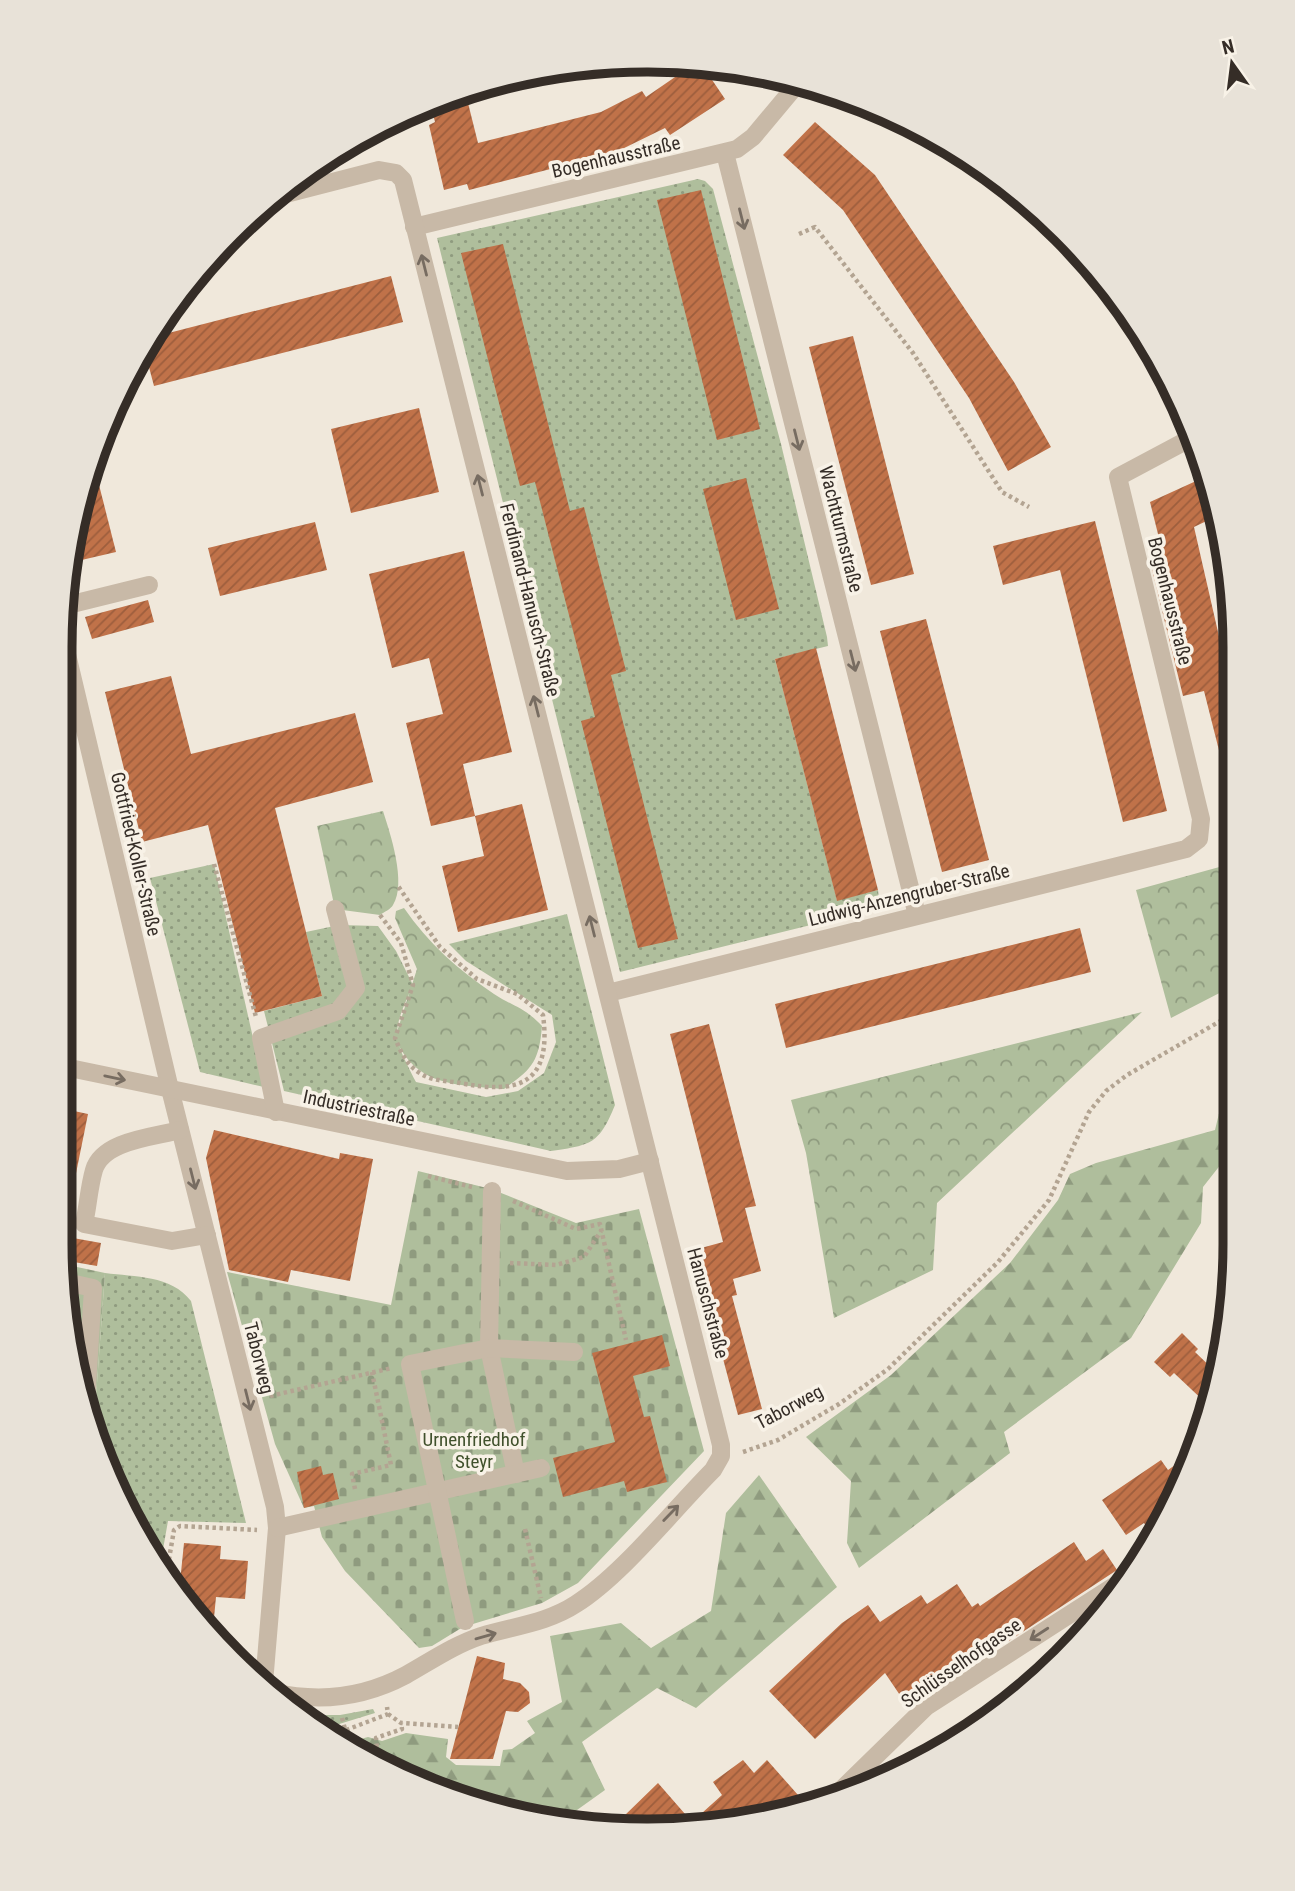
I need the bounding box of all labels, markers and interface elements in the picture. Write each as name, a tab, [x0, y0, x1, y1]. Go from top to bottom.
north arrow	[1197, 28, 1267, 98]
text: N	[1220, 34, 1236, 60]
street label: Bogenhausstraße	[550, 131, 683, 183]
one-way arrow	[736, 207, 749, 230]
one-way arrow	[417, 254, 430, 277]
one-way arrow	[791, 428, 804, 451]
street label: Wachtturmstraße	[814, 463, 868, 595]
one-way arrow	[473, 474, 486, 497]
street label: Ferdinand-Hanusch-Straße	[495, 501, 565, 699]
street label: Bogenhausstraße	[1143, 535, 1197, 667]
one-way arrow	[847, 649, 860, 671]
one-way arrow	[529, 695, 542, 718]
street label: Gottfried-Koller-Straße	[106, 770, 166, 938]
street label: Ludwig-Anzengruber-Straße	[806, 859, 1012, 931]
one-way arrow	[585, 916, 598, 938]
one-way arrow	[103, 1071, 126, 1085]
street label: Industriestraße	[301, 1085, 417, 1131]
one-way arrow	[187, 1167, 200, 1190]
street label: Hanuschstraße	[682, 1245, 734, 1361]
street label: Taborweg	[239, 1320, 279, 1396]
street label: Taborweg	[751, 1380, 827, 1434]
one-way arrow	[242, 1388, 255, 1411]
park label: Urnenfriedhof Steyr	[423, 1428, 526, 1473]
one-way arrow	[662, 1505, 679, 1522]
street label: Schlüsselhofgasse	[897, 1613, 1025, 1713]
one-way arrow	[1030, 1627, 1050, 1641]
one-way arrow	[475, 1628, 497, 1641]

